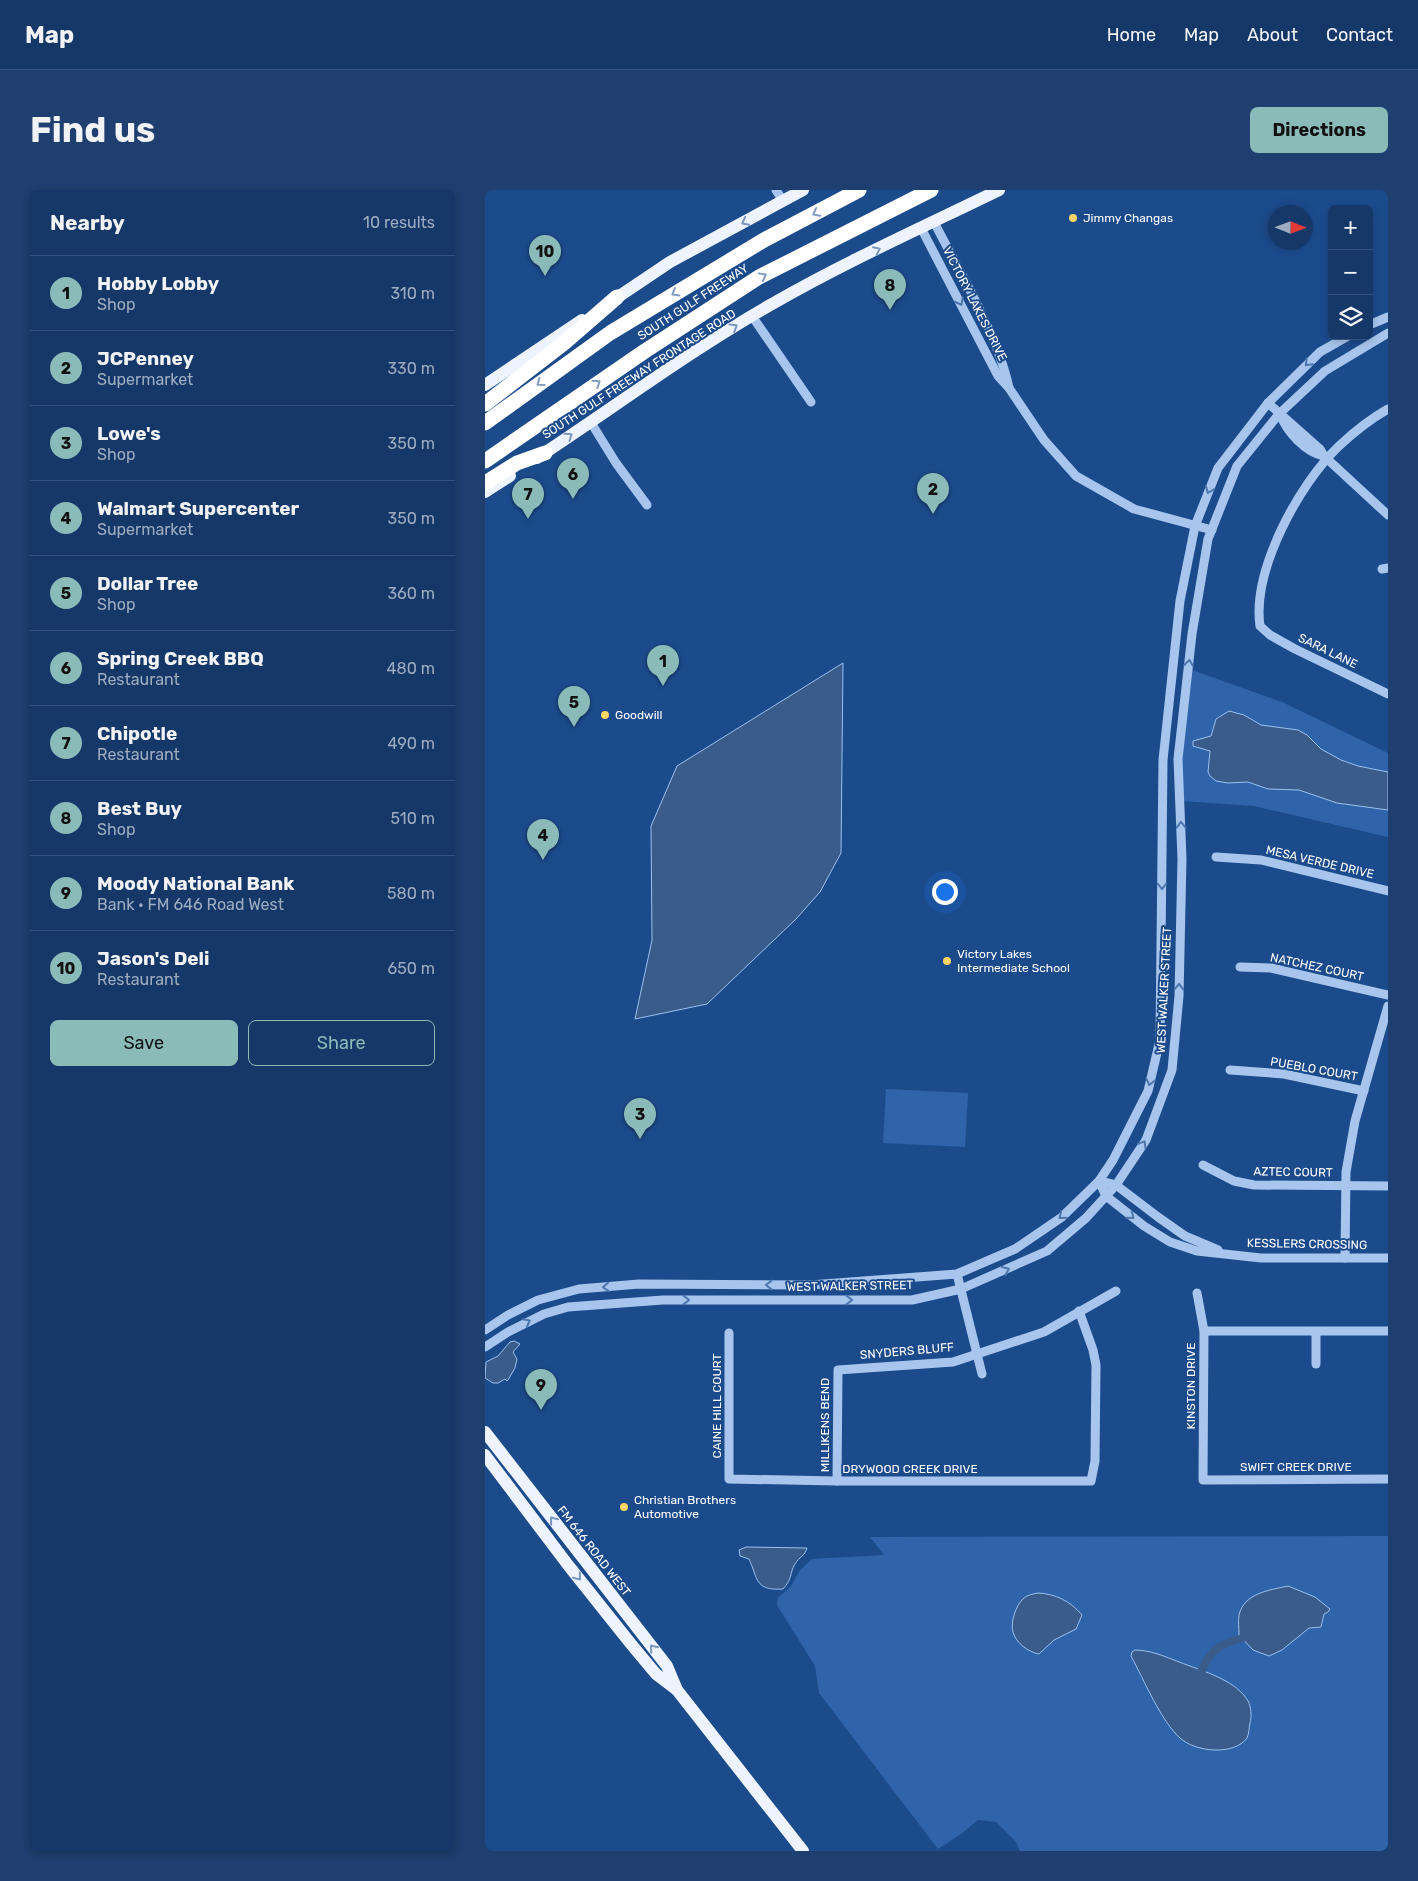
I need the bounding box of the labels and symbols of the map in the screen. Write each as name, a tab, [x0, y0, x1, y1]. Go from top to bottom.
north arrow	[1268, 205, 1313, 250]
one-way arrow	[812, 207, 821, 217]
place label: Jimmy Changas	[1083, 211, 1173, 225]
marker: Jimmy Changas	[1067, 212, 1079, 224]
one-way arrow	[742, 215, 751, 225]
pin: 10	[529, 235, 561, 276]
street label: VICTORY LAKES DRIVE	[940, 245, 1010, 363]
one-way arrow	[872, 246, 881, 256]
street label: SOUTH GULF FREEWAY	[635, 261, 751, 343]
pin: 8	[874, 269, 906, 310]
one-way arrow	[757, 272, 766, 282]
one-way arrow	[672, 287, 681, 297]
one-way arrow	[954, 297, 964, 306]
street label: SOUTH GULF FREEWAY FRONTAGE ROAD	[540, 306, 738, 442]
one-way arrow	[728, 324, 737, 334]
one-way arrow	[1305, 358, 1314, 367]
one-way arrow	[536, 377, 546, 386]
one-way arrow	[592, 380, 601, 390]
one-way arrow	[563, 433, 573, 442]
pin: 6	[557, 458, 589, 499]
pin: 2	[917, 473, 949, 514]
pin: 7	[512, 478, 544, 519]
one-way arrow	[1205, 485, 1215, 494]
street label: SARA LANE	[1296, 631, 1360, 671]
pin: 1	[647, 645, 679, 686]
one-way arrow	[1183, 659, 1194, 667]
pin: 5	[558, 686, 590, 727]
place label: Goodwill	[615, 708, 663, 722]
marker: Goodwill	[599, 709, 611, 721]
pin: 4	[527, 819, 559, 860]
one-way arrow	[1175, 821, 1186, 829]
street label: MESA VERDE DRIVE	[1265, 843, 1375, 881]
your location	[932, 879, 958, 905]
one-way arrow	[1157, 882, 1167, 890]
street label: WEST WALKER STREET	[1154, 926, 1174, 1054]
place label: Victory Lakes Intermediate School	[957, 947, 1070, 975]
street label: NATCHEZ COURT	[1269, 950, 1365, 984]
marker: Victory Lakes Intermediate School	[941, 955, 953, 967]
one-way arrow	[1174, 983, 1184, 991]
street label: PUEBLO COURT	[1269, 1054, 1359, 1084]
one-way arrow	[1145, 1078, 1156, 1087]
pin: 3	[624, 1098, 656, 1139]
one-way arrow	[1136, 1140, 1146, 1149]
street label: AZTEC COURT	[1253, 1164, 1333, 1180]
one-way arrow	[1059, 1210, 1068, 1218]
one-way arrow	[1125, 1210, 1135, 1219]
street label: KESSLERS CROSSING	[1247, 1236, 1367, 1252]
one-way arrow	[1001, 1266, 1010, 1276]
street label: WEST WALKER STREET	[787, 1278, 914, 1294]
one-way arrow	[765, 1280, 772, 1290]
one-way arrow	[602, 1281, 610, 1292]
one-way arrow	[683, 1295, 691, 1305]
one-way arrow	[846, 1295, 853, 1305]
one-way arrow	[522, 1318, 531, 1328]
street label: SNYDERS BLUFF	[859, 1340, 955, 1362]
street label: KINSTON DRIVE	[1184, 1343, 1198, 1429]
street label: CAINE HILL COURT	[710, 1353, 724, 1459]
pin: 9	[525, 1369, 557, 1410]
street label: MILLIKENS BEND	[818, 1378, 832, 1472]
street label: SWIFT CREEK DRIVE	[1240, 1460, 1352, 1474]
street label: DRYWOOD CREEK DRIVE	[842, 1462, 978, 1476]
place label: Christian Brothers Automotive	[634, 1493, 736, 1521]
marker: Christian Brothers Automotive	[618, 1501, 630, 1513]
street label: FM 646 ROAD WEST	[554, 1503, 634, 1599]
one-way arrow	[550, 1517, 558, 1526]
one-way arrow	[573, 1572, 582, 1581]
one-way arrow	[650, 1645, 659, 1654]

